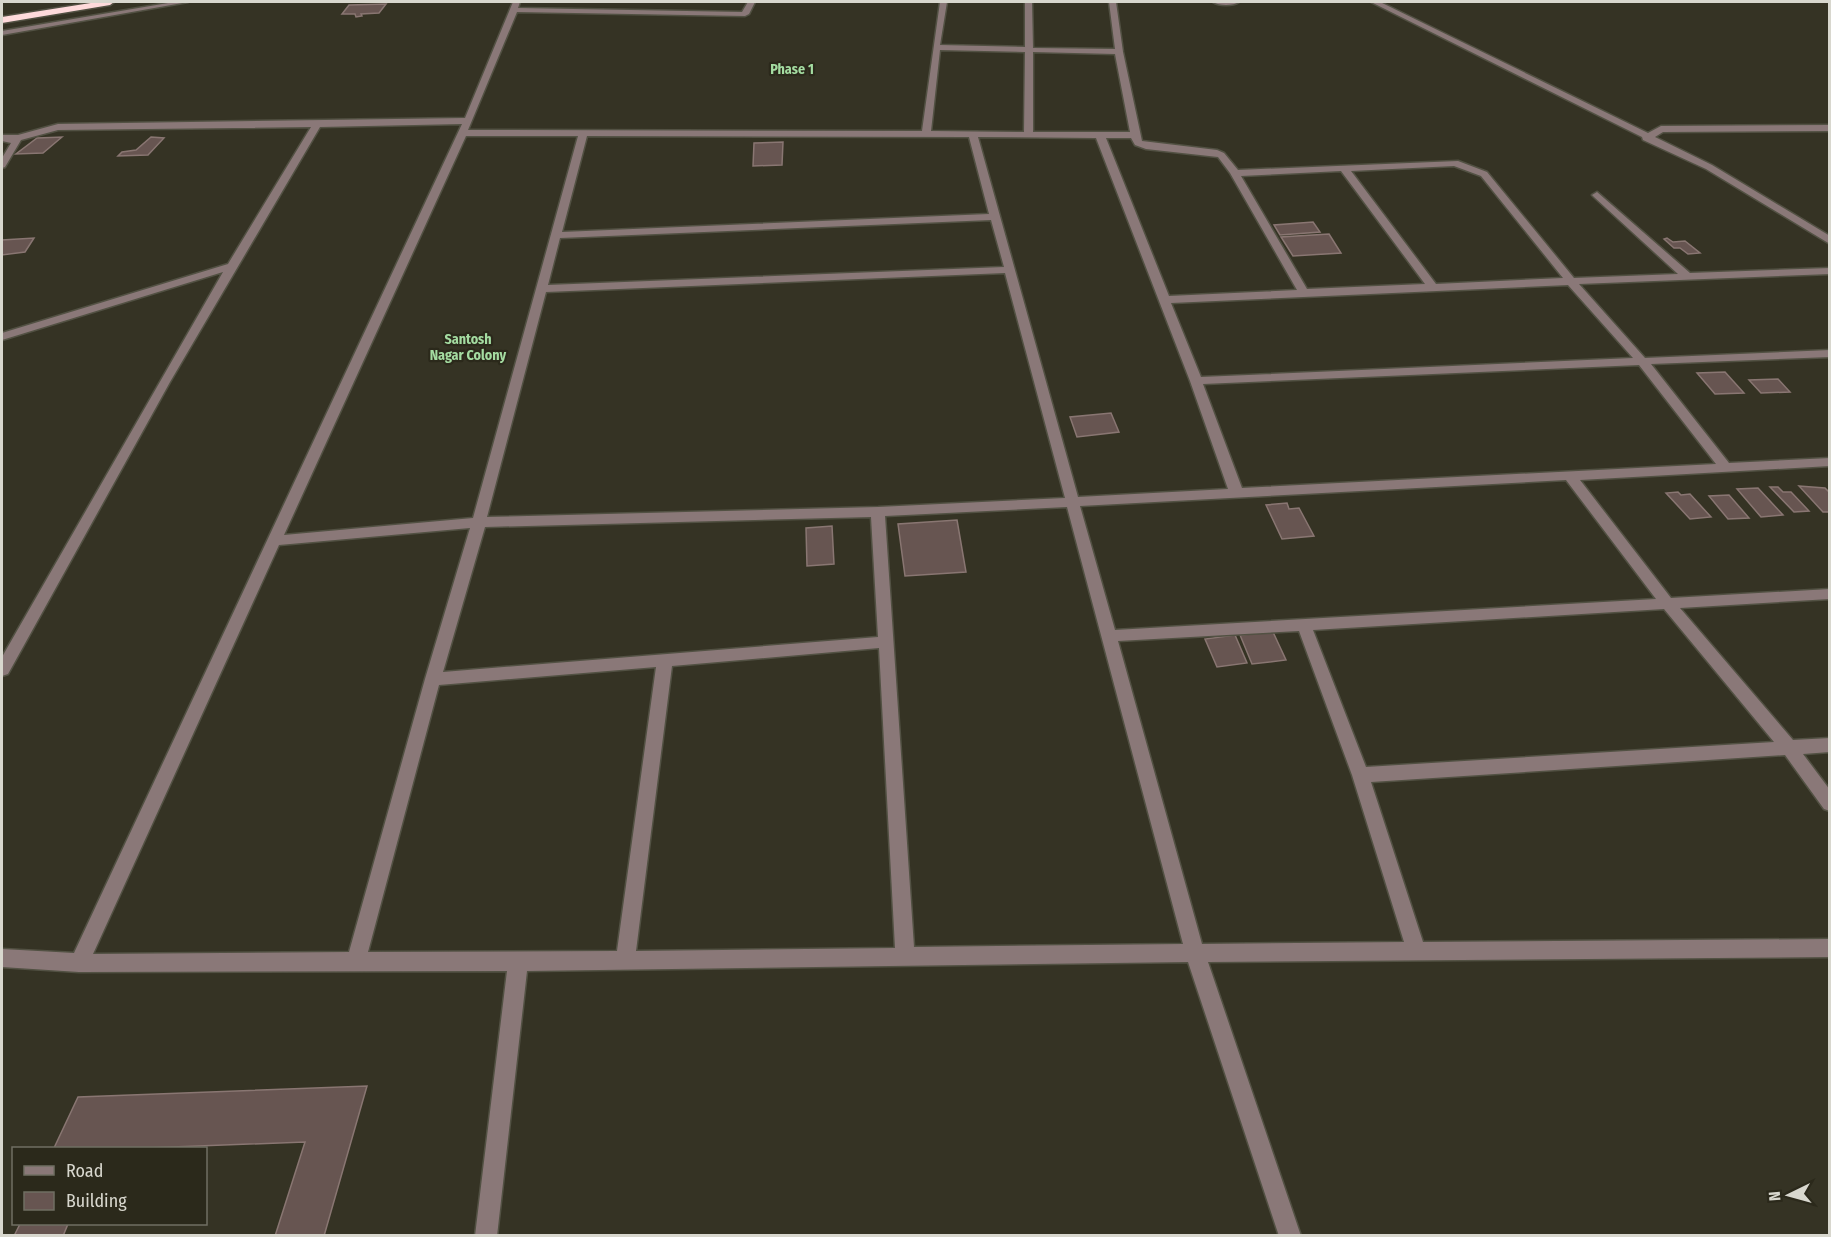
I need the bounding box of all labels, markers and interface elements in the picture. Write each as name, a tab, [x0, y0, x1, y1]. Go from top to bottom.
district label: Phase 1	[770, 61, 814, 78]
district label: Santosh Nagar Colony	[430, 331, 507, 364]
legend	[12, 1147, 207, 1225]
text: Road	[66, 1160, 103, 1182]
north arrow	[1759, 1165, 1819, 1225]
text: Building	[66, 1190, 127, 1212]
text: N	[1765, 1191, 1784, 1202]

